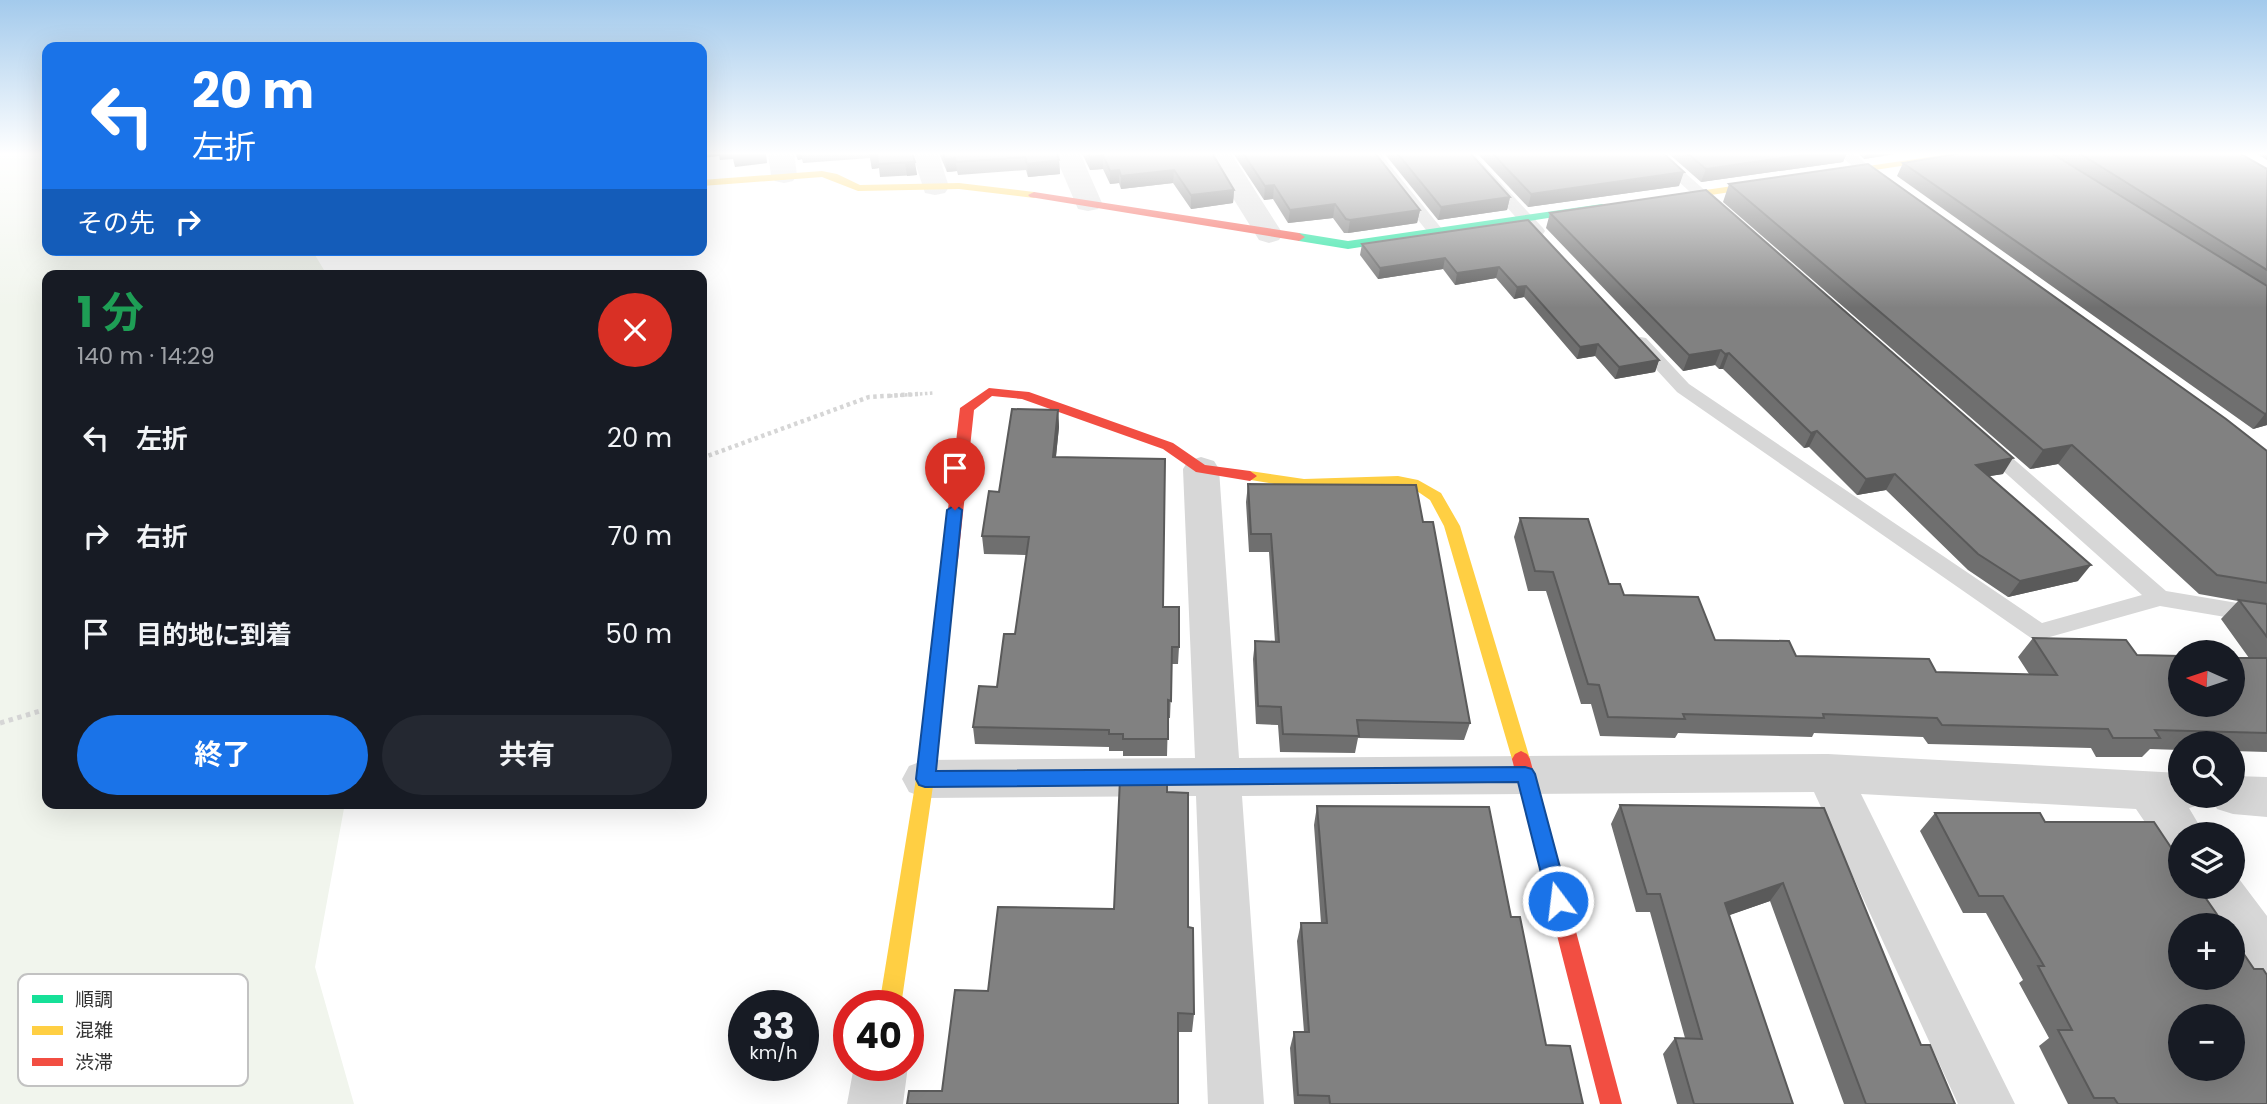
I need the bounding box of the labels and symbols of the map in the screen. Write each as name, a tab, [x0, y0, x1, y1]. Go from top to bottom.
pin	[925, 438, 985, 510]
north arrow	[2168, 640, 2245, 718]
position arrow	[1521, 864, 1595, 938]
legend	[18, 974, 248, 1086]
text: 順調	[75, 986, 113, 1013]
speed limit sign: 40	[833, 990, 924, 1081]
text: 混雑	[75, 1017, 113, 1044]
text: 渋滞	[75, 1049, 113, 1076]

